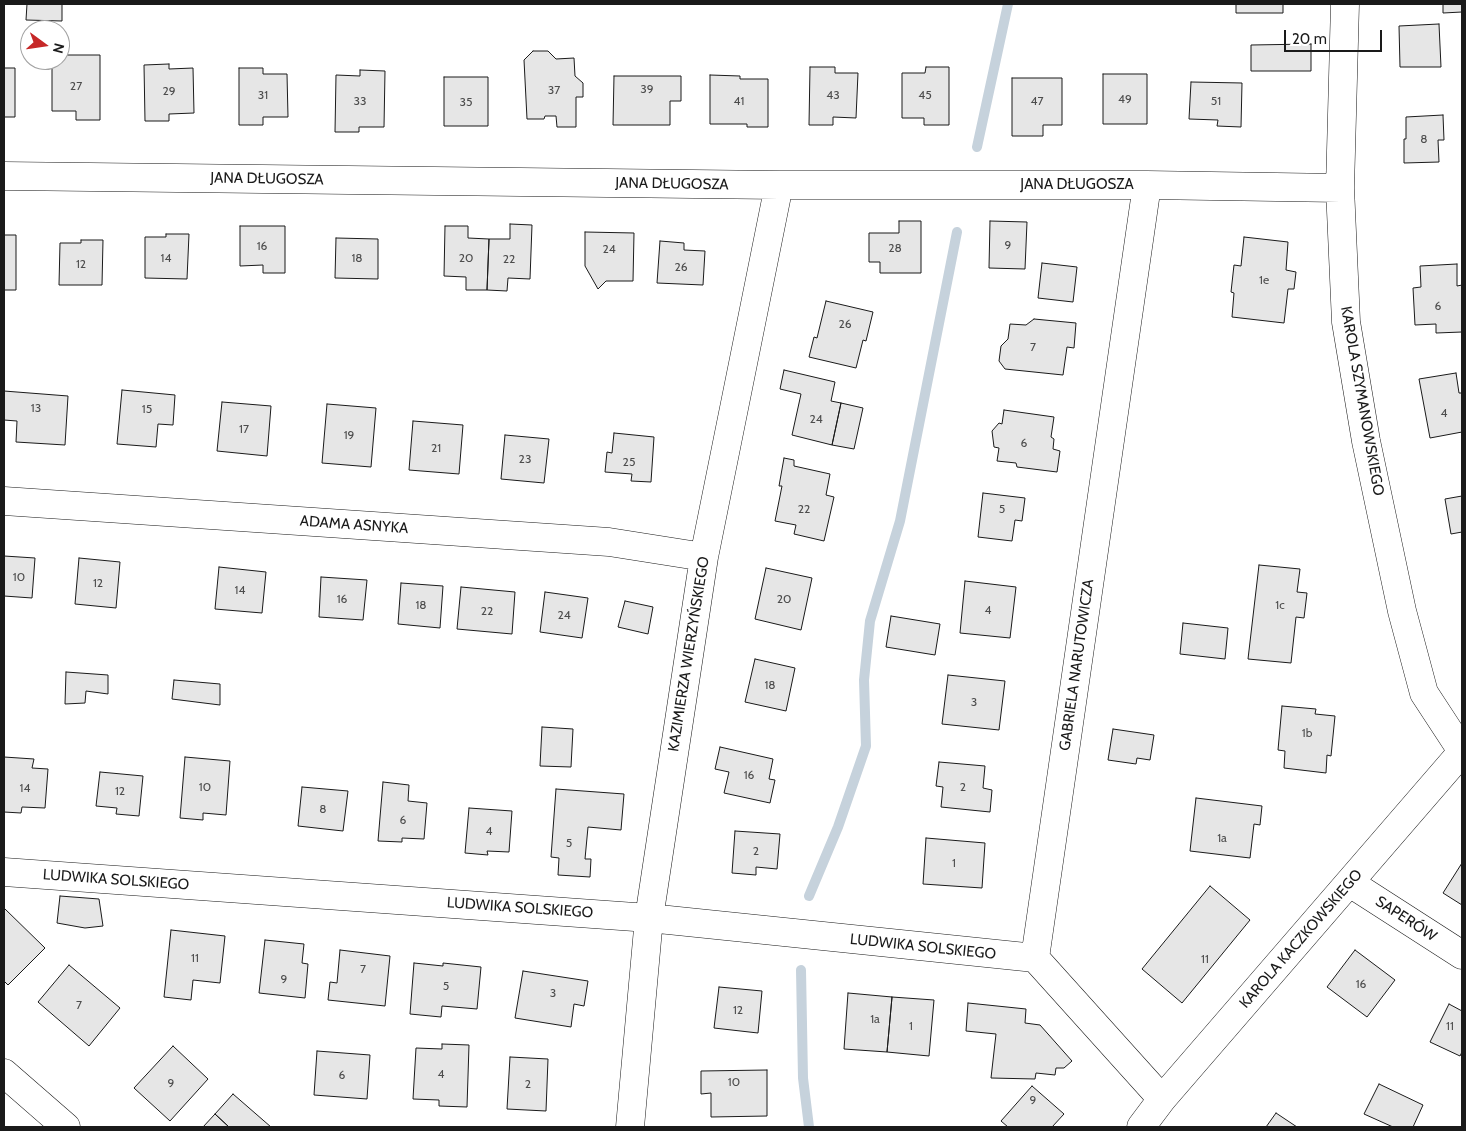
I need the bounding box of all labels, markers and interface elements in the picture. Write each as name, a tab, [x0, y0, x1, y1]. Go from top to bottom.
north arrow	[20, 20, 70, 70]
scale bar	[1286, 20, 1384, 52]
text: 20 m	[1292, 30, 1327, 48]
text: N	[49, 41, 69, 55]
house number: 27	[70, 79, 82, 93]
house number: 39	[640, 82, 654, 96]
house number: 37	[548, 83, 560, 97]
house number: 29	[162, 84, 176, 98]
house number: 31	[258, 88, 268, 102]
house number: 43	[826, 88, 840, 102]
house number: 45	[918, 88, 932, 102]
house number: 49	[1118, 92, 1132, 106]
house number: 33	[354, 94, 366, 108]
house number: 41	[734, 94, 744, 108]
house number: 47	[1031, 94, 1043, 108]
house number: 51	[1211, 94, 1221, 108]
house number: 35	[460, 95, 472, 109]
house number: 8	[1420, 132, 1428, 146]
street label: JANA DŁUGOSZA	[210, 169, 324, 189]
street label: JANA DŁUGOSZA	[615, 174, 729, 194]
street label: JANA DŁUGOSZA	[1020, 176, 1134, 194]
house number: 9	[1005, 238, 1011, 252]
house number: 16	[257, 239, 267, 253]
house number: 28	[888, 241, 902, 255]
house number: 24	[602, 242, 616, 256]
house number: 14	[161, 251, 171, 265]
house number: 18	[351, 251, 363, 265]
house number: 20	[459, 251, 473, 265]
house number: 22	[503, 252, 515, 266]
house number: 12	[76, 257, 86, 271]
house number: 26	[674, 260, 688, 274]
house number: 1e	[1259, 273, 1269, 287]
house number: 6	[1435, 299, 1441, 313]
street label: KAROLA SZYMANOWSKIEGO	[1336, 305, 1388, 497]
house number: 26	[838, 317, 852, 331]
house number: 7	[1030, 340, 1036, 354]
house number: 13	[31, 401, 41, 415]
house number: 15	[142, 402, 152, 416]
house number: 4	[1441, 406, 1447, 420]
house number: 24	[809, 412, 823, 426]
house number: 17	[239, 422, 249, 436]
house number: 19	[344, 428, 354, 442]
house number: 6	[1021, 436, 1027, 450]
house number: 21	[431, 441, 441, 455]
house number: 23	[519, 452, 531, 466]
house number: 25	[623, 455, 635, 469]
house number: 22	[798, 502, 810, 516]
house number: 5	[999, 502, 1005, 516]
street label: ADAMA ASNYKA	[299, 512, 409, 538]
street label: KAZIMIERZA WIERZYŃSKIEGO	[665, 555, 713, 753]
house number: 10	[13, 570, 25, 584]
house number: 12	[93, 576, 103, 590]
street label: GABRIELA NARUTOWICZA	[1056, 578, 1098, 752]
house number: 14	[235, 583, 245, 597]
house number: 16	[337, 592, 347, 606]
house number: 20	[777, 592, 791, 606]
house number: 18	[415, 598, 427, 612]
house number: 1c	[1275, 598, 1285, 612]
house number: 4	[985, 603, 991, 617]
house number: 22	[481, 604, 493, 618]
house number: 24	[557, 608, 571, 622]
house number: 18	[764, 678, 776, 692]
house number: 3	[971, 695, 977, 709]
house number: 1b	[1302, 726, 1312, 740]
house number: 16	[744, 768, 754, 782]
house number: 10	[199, 780, 211, 794]
house number: 2	[960, 780, 966, 794]
house number: 14	[20, 781, 30, 795]
house number: 12	[115, 784, 125, 798]
house number: 8	[319, 802, 327, 816]
house number: 6	[400, 813, 406, 827]
house number: 4	[486, 824, 492, 838]
house number: 1a	[1217, 831, 1227, 845]
house number: 5	[566, 836, 572, 850]
house number: 2	[753, 844, 759, 858]
house number: 1	[952, 856, 956, 870]
street label: LUDWIKA SOLSKIEGO	[42, 866, 190, 894]
street label: KAROLA KACZKOWSKIEGO	[1236, 866, 1366, 1012]
street label: SAPERÓW	[1372, 893, 1440, 945]
street label: LUDWIKA SOLSKIEGO	[446, 894, 594, 922]
street label: LUDWIKA SOLSKIEGO	[849, 930, 997, 964]
house number: 11	[191, 951, 199, 965]
house number: 11	[1201, 952, 1209, 966]
house number: 7	[360, 962, 366, 976]
house number: 9	[281, 972, 287, 986]
house number: 16	[1356, 977, 1366, 991]
house number: 5	[443, 979, 449, 993]
house number: 3	[550, 986, 556, 1000]
house number: 7	[76, 998, 82, 1012]
house number: 12	[733, 1003, 743, 1017]
house number: 1a	[870, 1012, 880, 1026]
house number: 1	[909, 1019, 913, 1033]
house number: 11	[1446, 1019, 1454, 1033]
house number: 4	[438, 1067, 444, 1081]
house number: 6	[339, 1068, 345, 1082]
house number: 10	[728, 1075, 740, 1089]
house number: 9	[168, 1076, 174, 1090]
house number: 2	[525, 1077, 531, 1091]
house number: 9	[1030, 1093, 1036, 1107]

